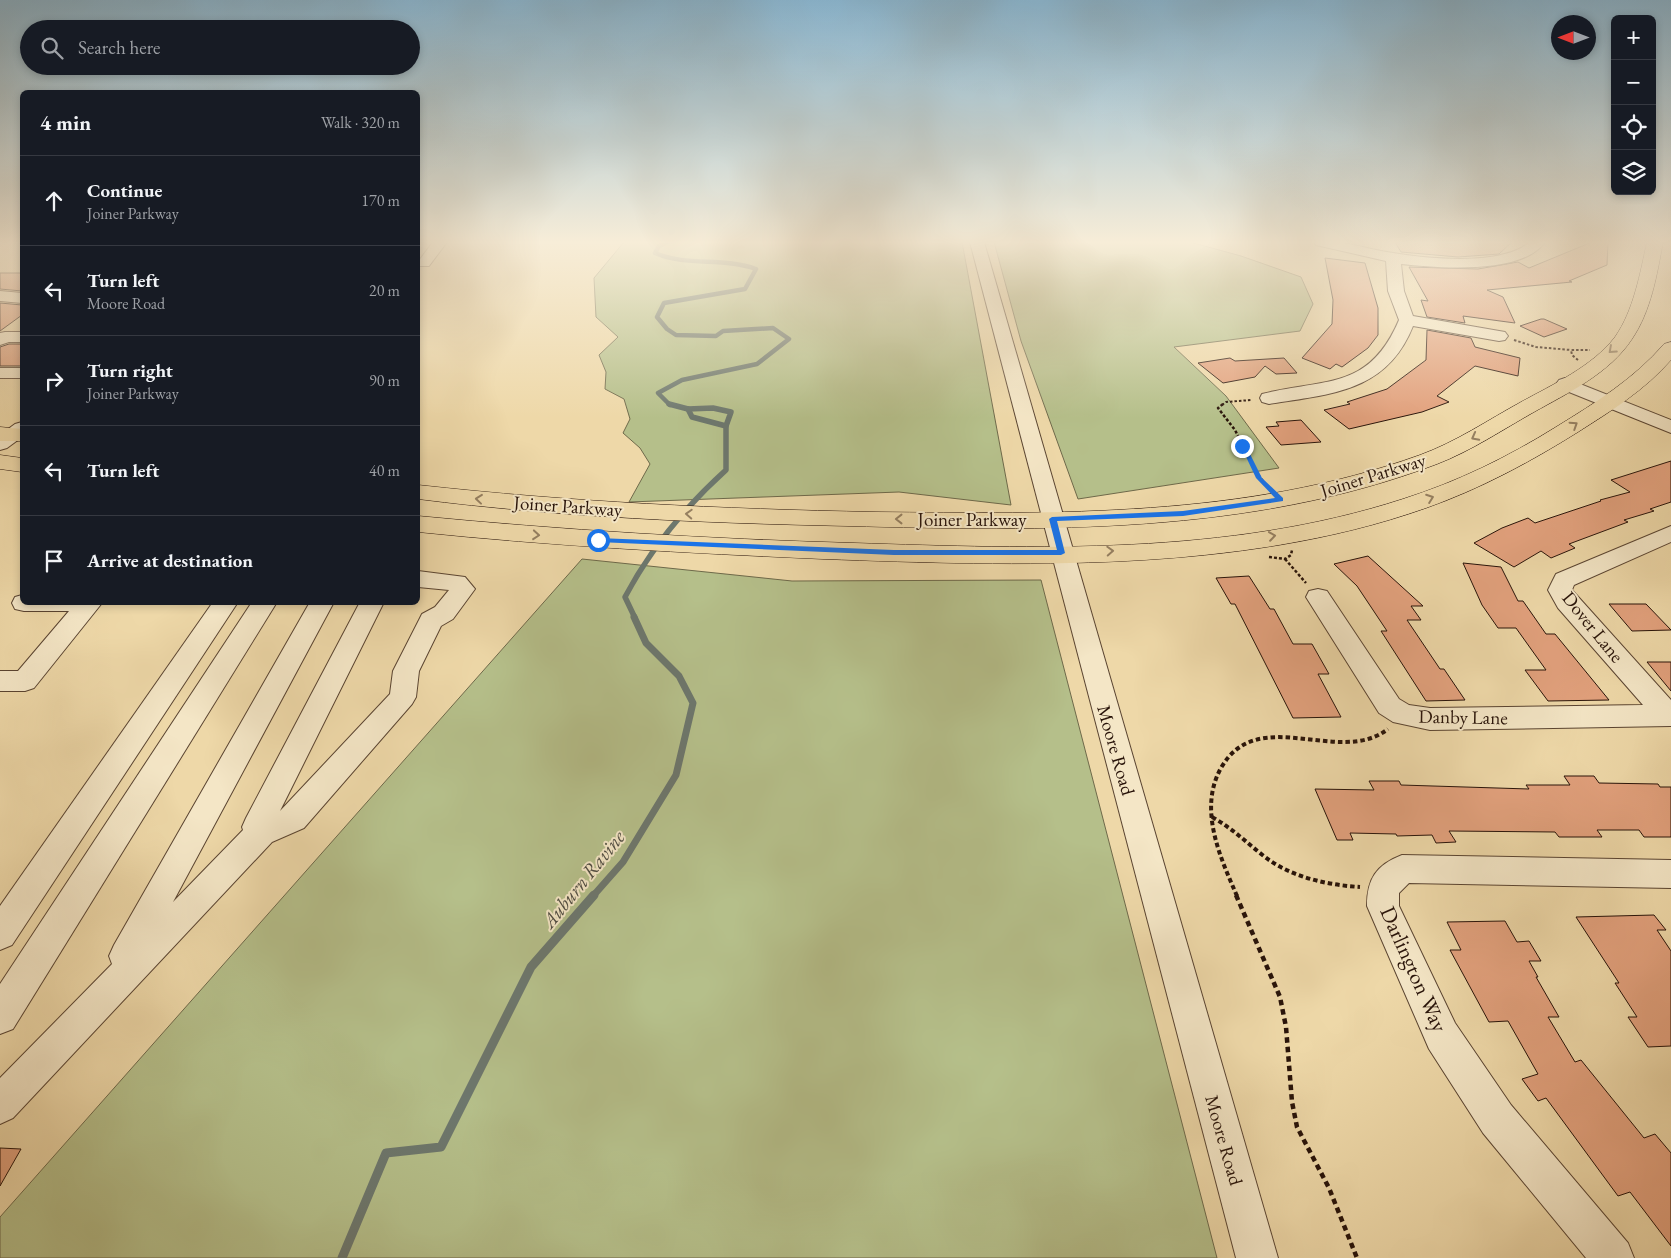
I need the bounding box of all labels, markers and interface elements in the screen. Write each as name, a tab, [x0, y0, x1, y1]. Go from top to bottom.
north arrow	[1551, 15, 1596, 60]
map controls	[1611, 15, 1656, 195]
button: +	[1611, 15, 1656, 60]
search box	[20, 20, 420, 75]
icon: search	[38, 34, 66, 62]
text: Search here	[78, 35, 160, 60]
button: −	[1611, 60, 1656, 105]
button: locate	[1611, 105, 1656, 150]
text: 4 min	[40, 109, 91, 136]
text: Walk · 320 m	[321, 112, 400, 133]
button: layers	[1611, 150, 1656, 195]
text: Continue	[87, 178, 162, 203]
icon: ahead	[40, 187, 68, 215]
text: 170 m	[361, 190, 400, 211]
text: Joiner Parkway	[87, 203, 179, 224]
text: Turn left	[87, 268, 159, 293]
icon: left	[40, 277, 68, 305]
text: 20 m	[369, 280, 400, 301]
text: Moore Road	[87, 293, 165, 314]
one-way arrow	[1608, 344, 1617, 353]
text: Turn right	[87, 358, 173, 383]
icon: right	[40, 367, 68, 395]
text: 90 m	[369, 370, 400, 391]
text: Joiner Parkway	[87, 383, 179, 404]
one-way arrow	[1569, 422, 1578, 432]
one-way arrow	[1471, 431, 1480, 441]
route end	[1231, 435, 1254, 458]
street label: Joiner Parkway	[1315, 447, 1429, 503]
icon: left	[40, 457, 68, 485]
text: Turn left	[87, 458, 159, 483]
text: 40 m	[369, 460, 400, 481]
street label: Joiner Parkway	[511, 490, 624, 522]
one-way arrow	[474, 494, 482, 505]
one-way arrow	[1425, 494, 1433, 504]
street label: Joiner Parkway	[916, 507, 1027, 532]
one-way arrow	[685, 509, 693, 519]
one-way arrow	[894, 514, 902, 524]
one-way arrow	[532, 529, 540, 540]
route start	[587, 529, 610, 552]
one-way arrow	[1267, 531, 1276, 541]
one-way arrow	[1106, 545, 1114, 556]
icon: arrive	[40, 547, 68, 575]
text: Arrive at destination	[87, 548, 253, 573]
street label: Dover Lane	[1557, 586, 1629, 668]
street label: Moore Road	[1091, 702, 1141, 798]
street label: Danby Lane	[1418, 704, 1508, 730]
water label: Auburn Ravine	[534, 825, 631, 935]
street label: Darlington Way	[1373, 902, 1455, 1037]
street label: Moore Road	[1199, 1092, 1249, 1188]

